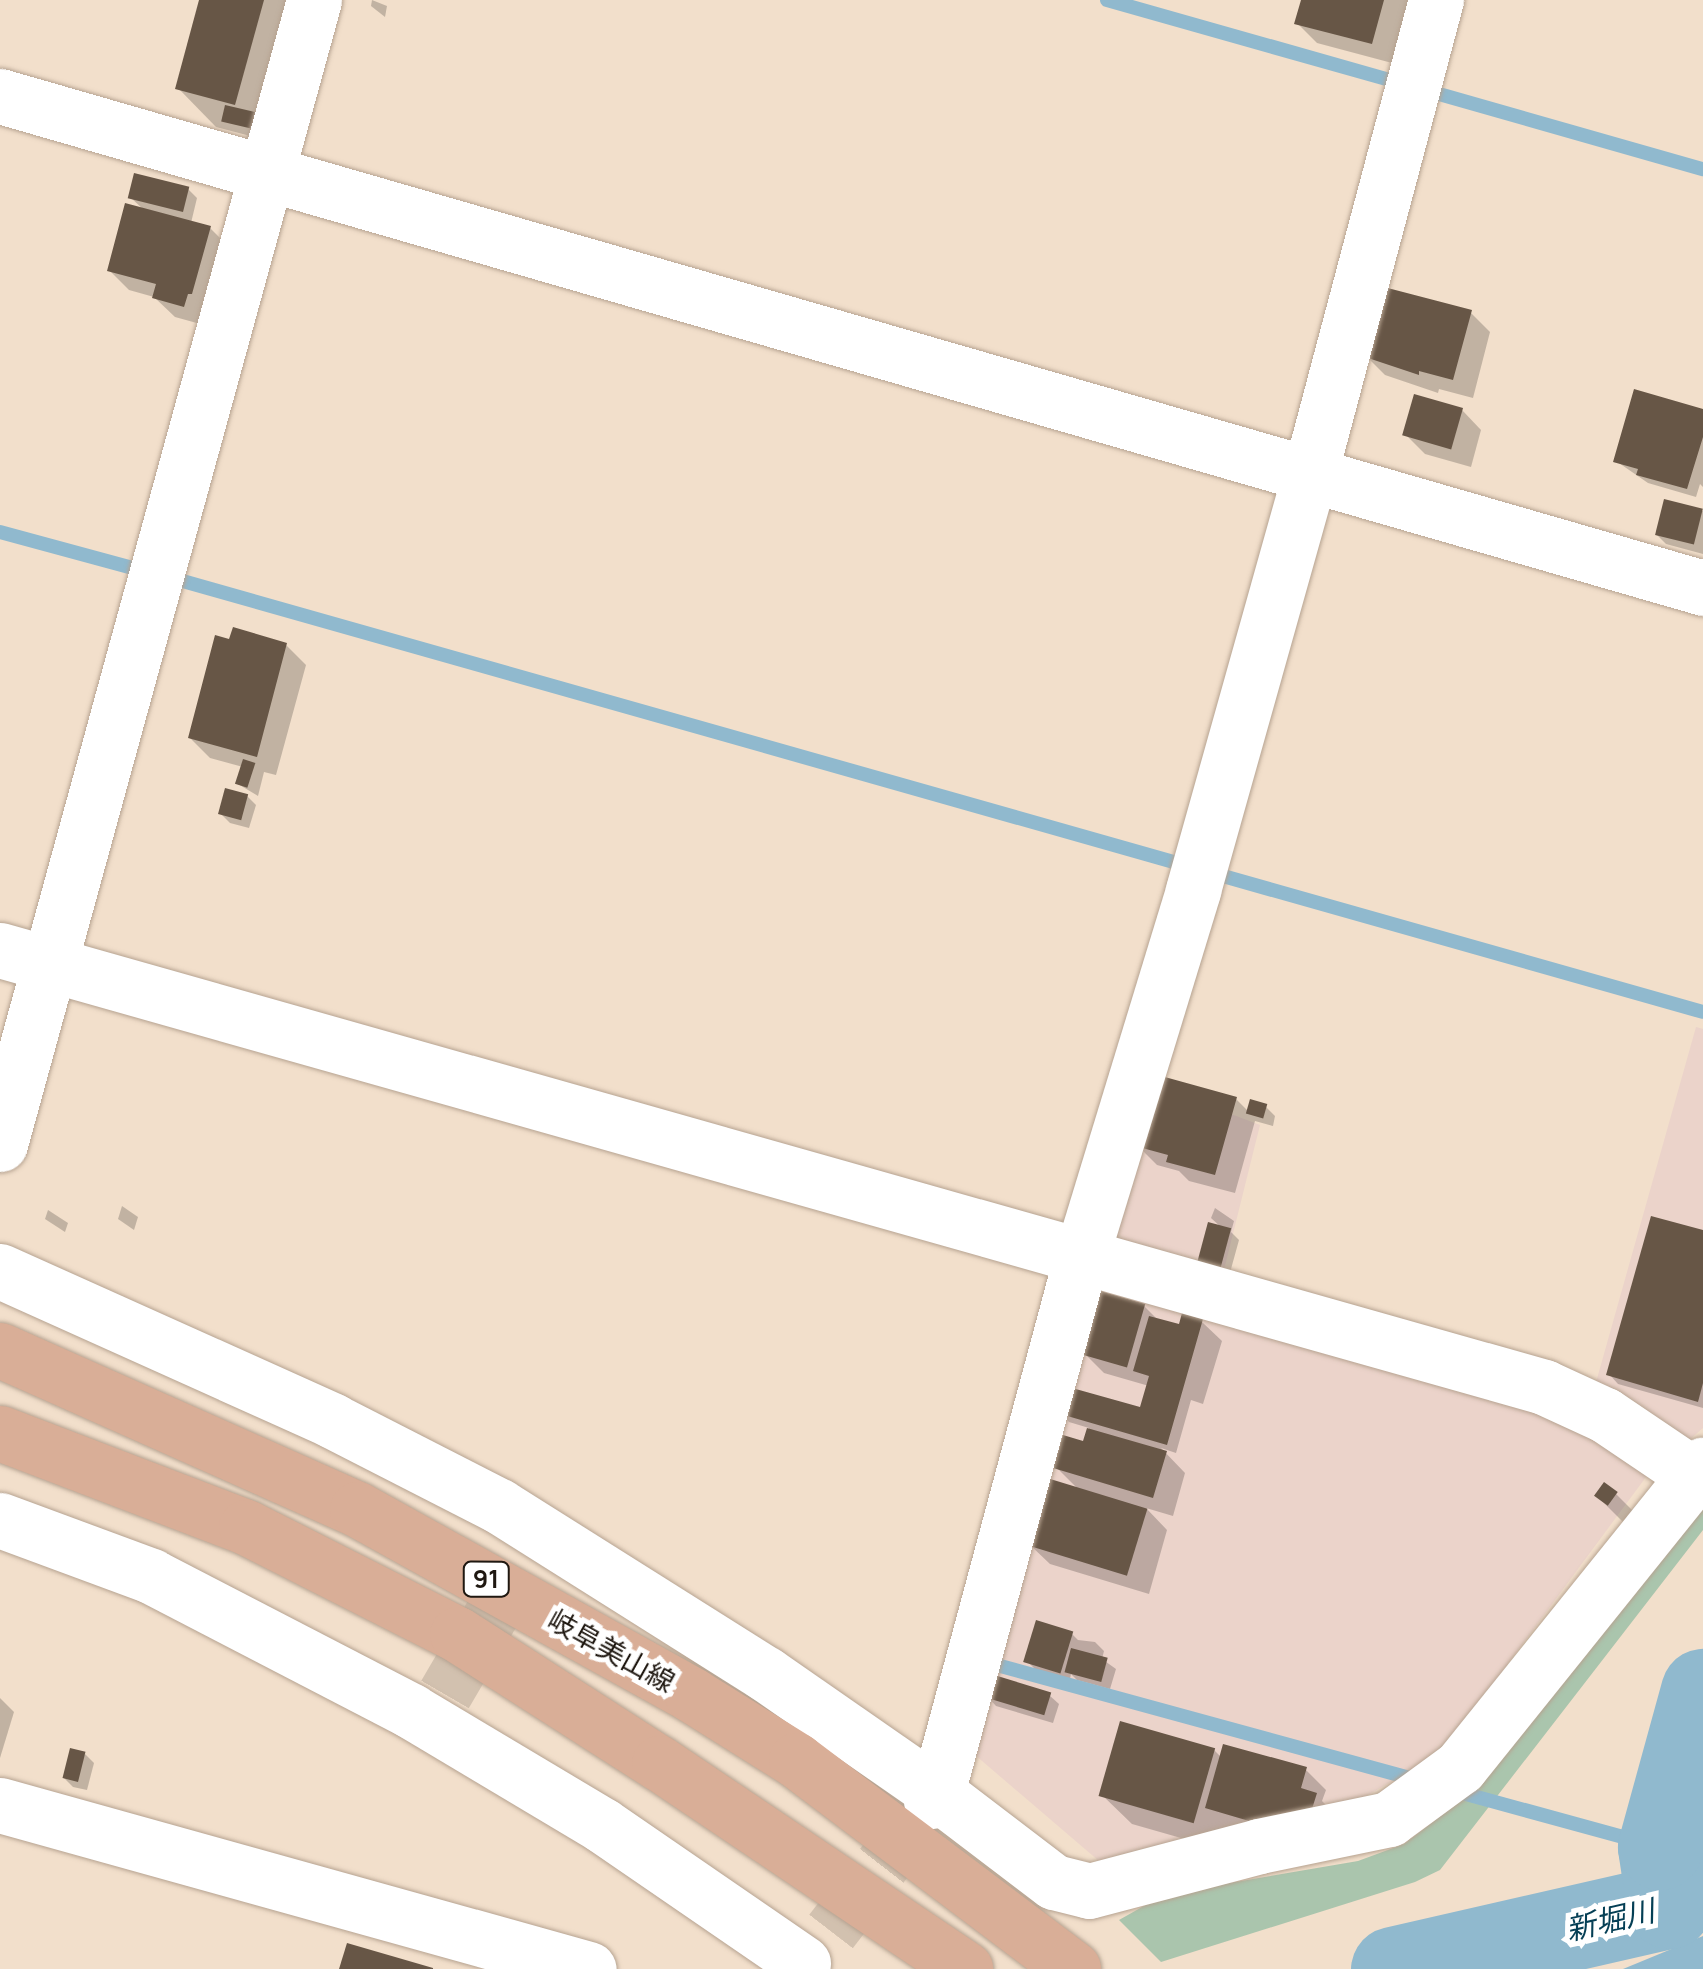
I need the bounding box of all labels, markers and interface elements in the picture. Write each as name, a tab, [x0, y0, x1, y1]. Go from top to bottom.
road number: 91	[461, 1559, 511, 1599]
street label: 岐阜美山線	[543, 1601, 681, 1699]
water label: 新堀川	[1562, 1892, 1658, 1948]

